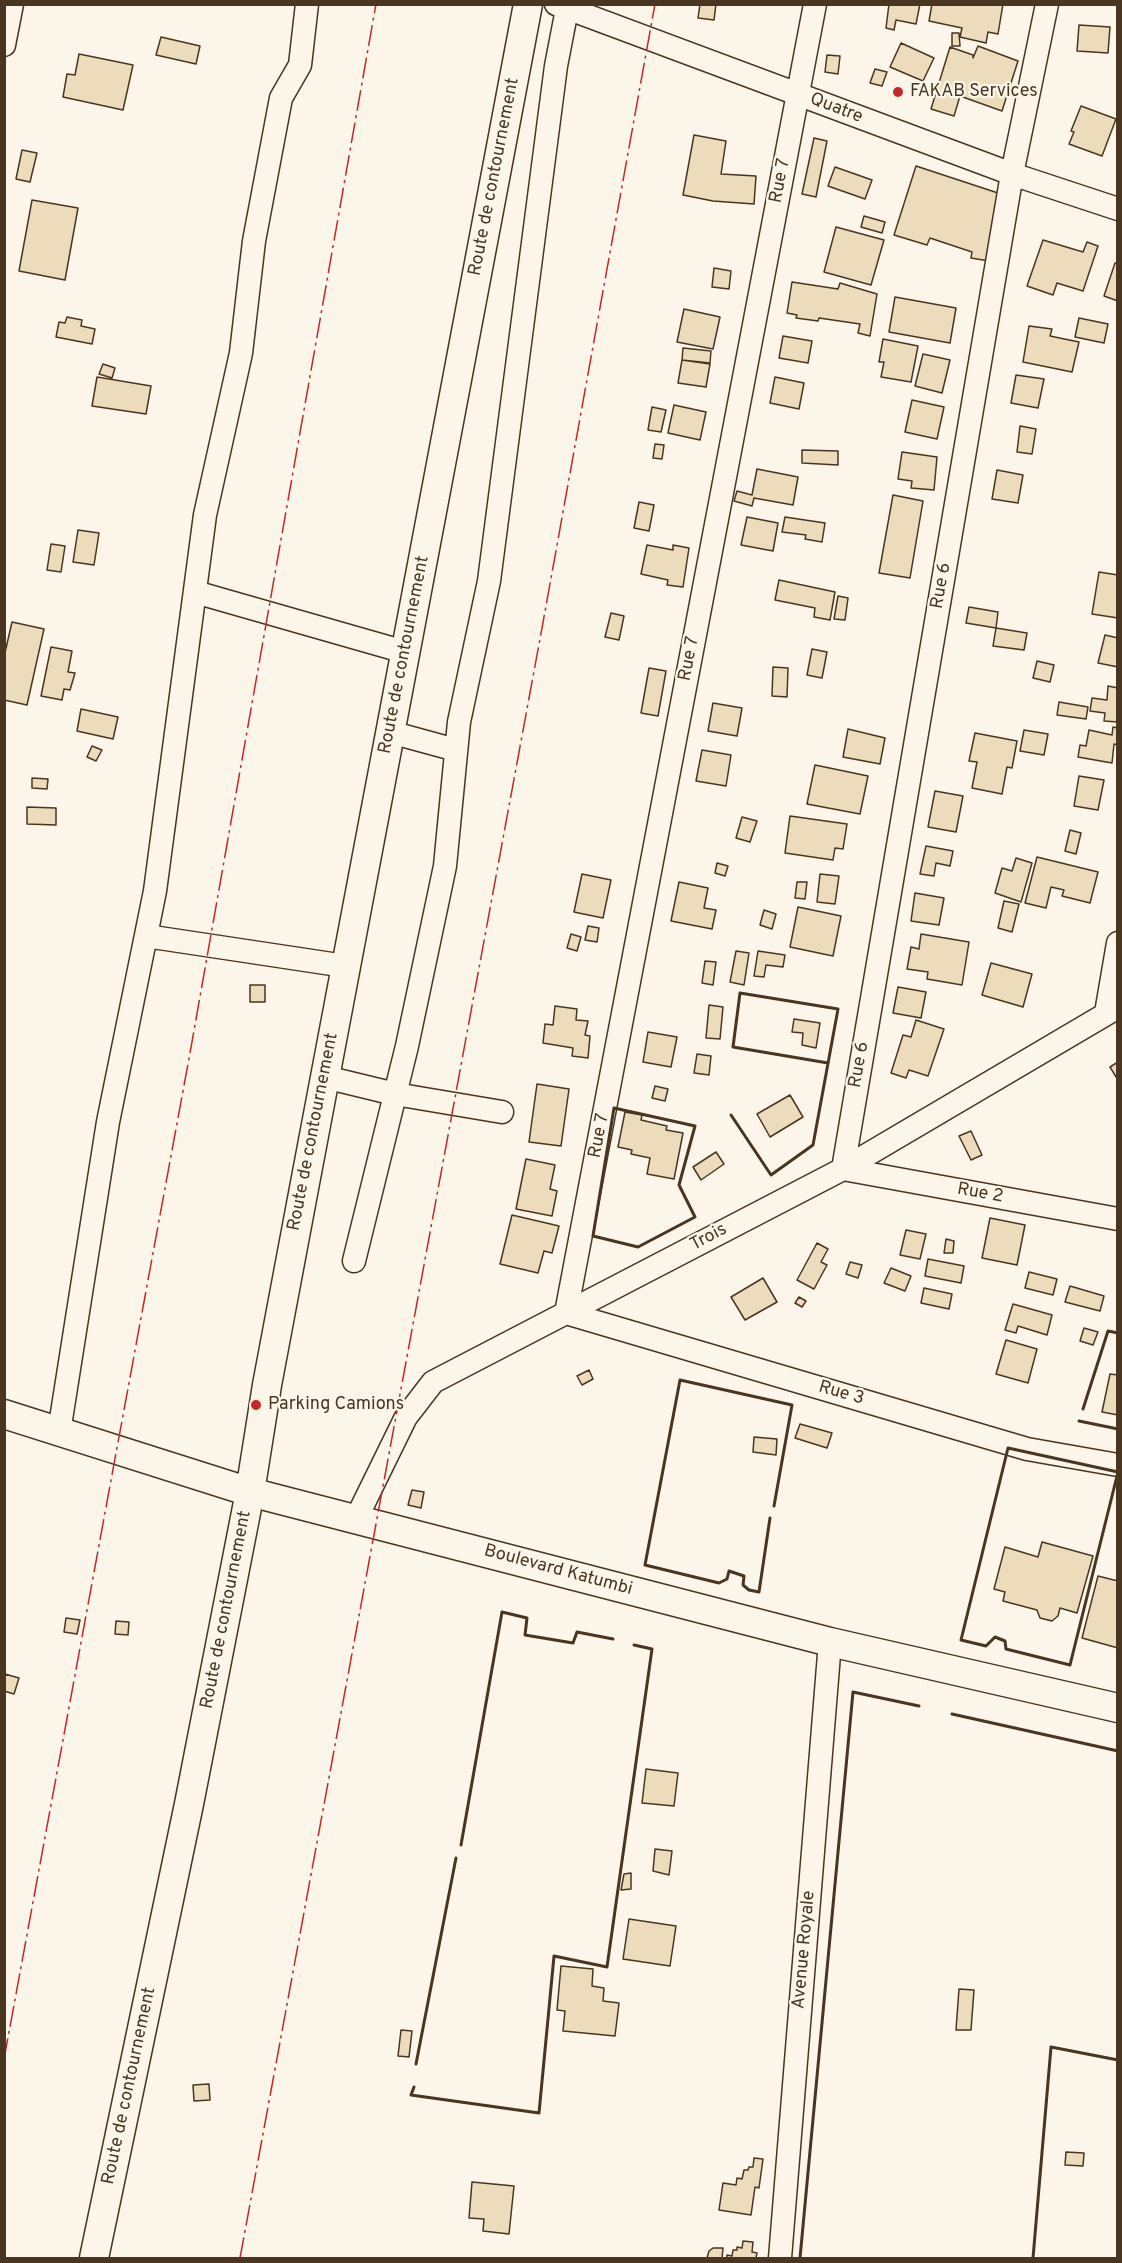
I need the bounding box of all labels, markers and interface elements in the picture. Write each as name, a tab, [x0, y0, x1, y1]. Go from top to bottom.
street label: Route de contournement	[465, 76, 525, 278]
place label: FAKAB Services	[910, 81, 1038, 103]
marker: FAKAB Services	[891, 85, 905, 99]
street label: Quatre	[806, 89, 866, 129]
street label: Rue 7	[766, 157, 796, 205]
street label: Route de contournement	[375, 554, 435, 756]
street label: Rue 6	[927, 561, 957, 611]
street label: Rue 7	[675, 635, 705, 683]
street label: Route de contournement	[284, 1031, 344, 1233]
street label: Rue 6	[845, 1040, 875, 1090]
street label: Rue 7	[585, 1112, 615, 1160]
street label: Rue 2	[955, 1179, 1005, 1209]
street label: Trois	[687, 1219, 731, 1257]
street label: Rue 3	[816, 1377, 866, 1411]
place label: Parking Camions	[268, 1394, 404, 1416]
marker: Parking Camions	[249, 1398, 263, 1412]
street label: Route de contournement	[197, 1509, 257, 1711]
street label: Boulevard Katumbi	[481, 1541, 635, 1601]
street label: Avenue Royale	[789, 1890, 821, 2010]
street label: Route de contournement	[99, 1985, 161, 2187]

